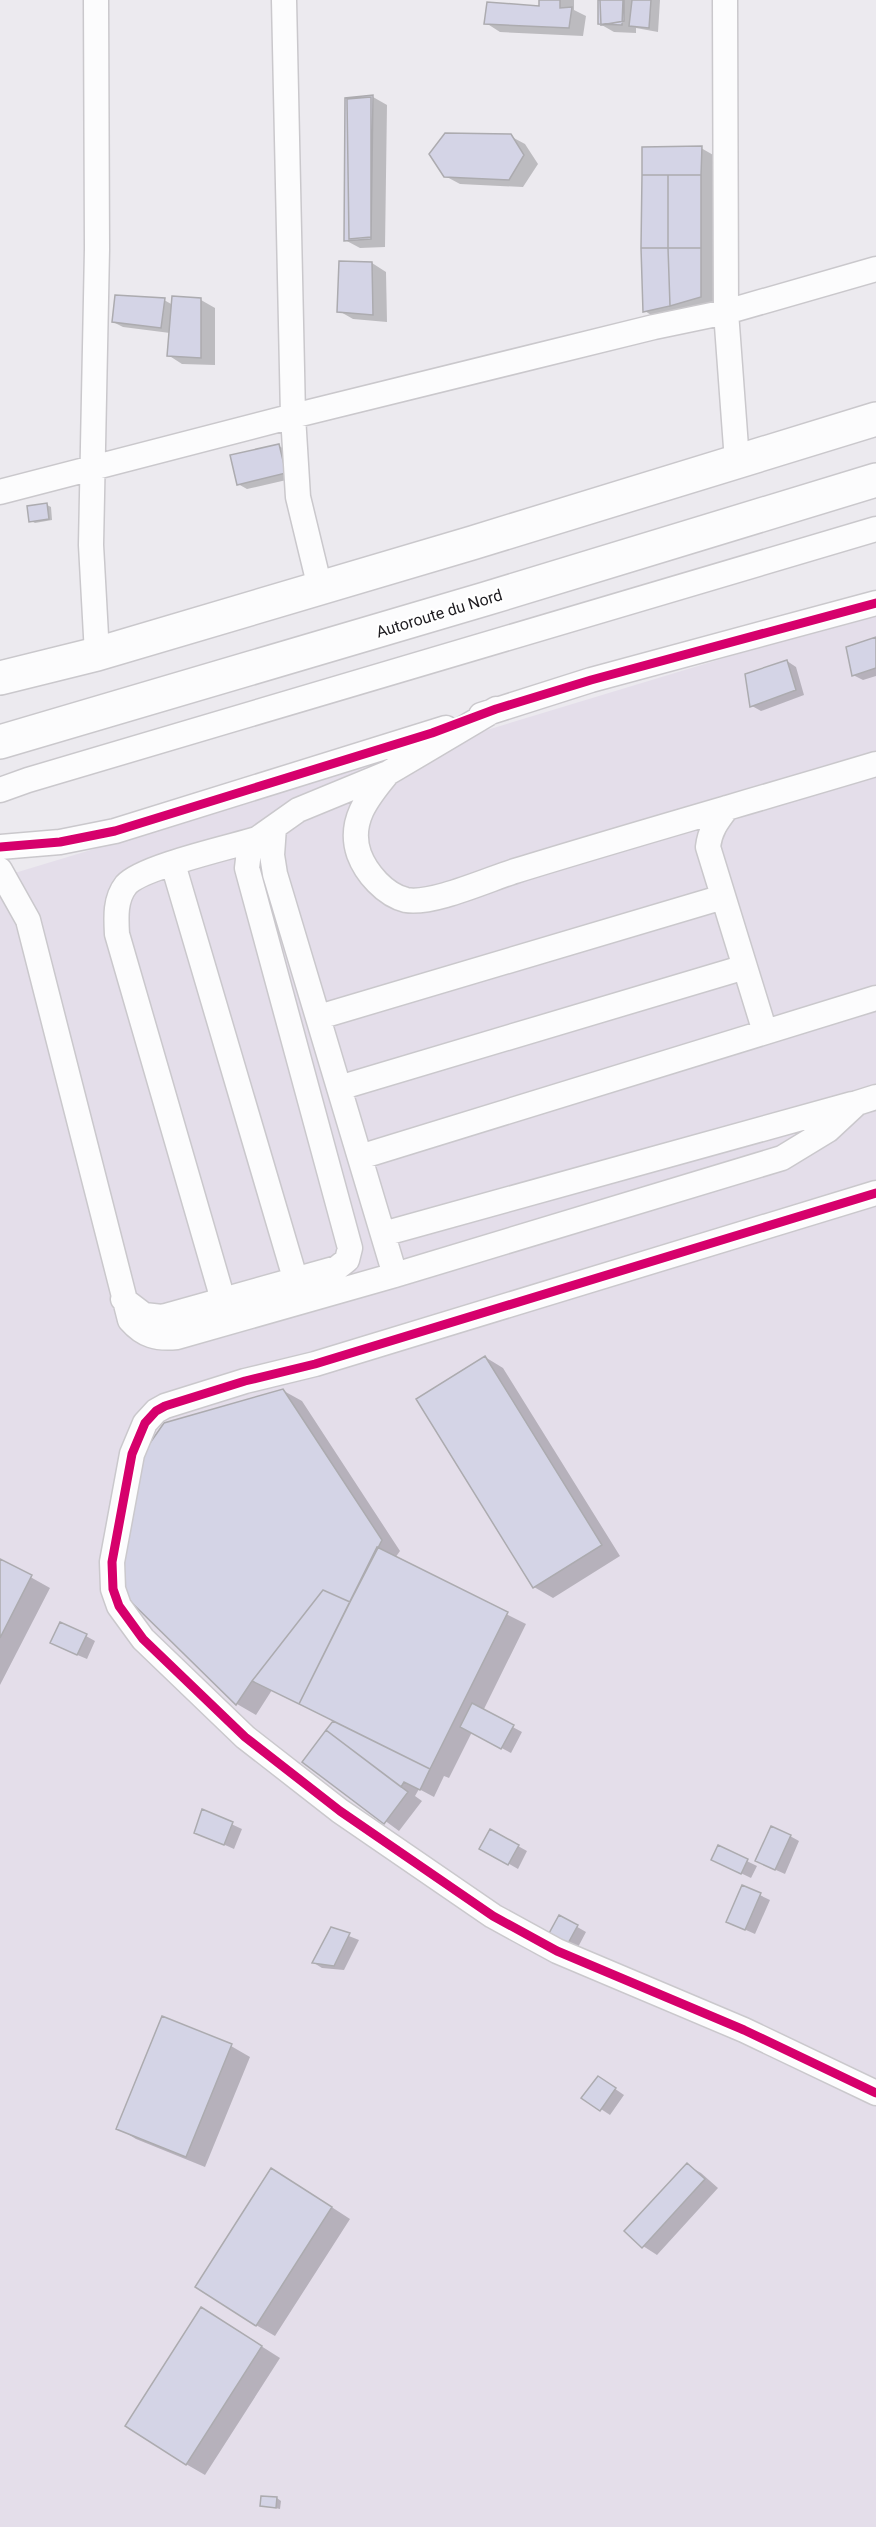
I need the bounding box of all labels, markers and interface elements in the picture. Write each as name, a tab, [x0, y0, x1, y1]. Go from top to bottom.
street label: Autoroute du Nord	[374, 585, 505, 642]

